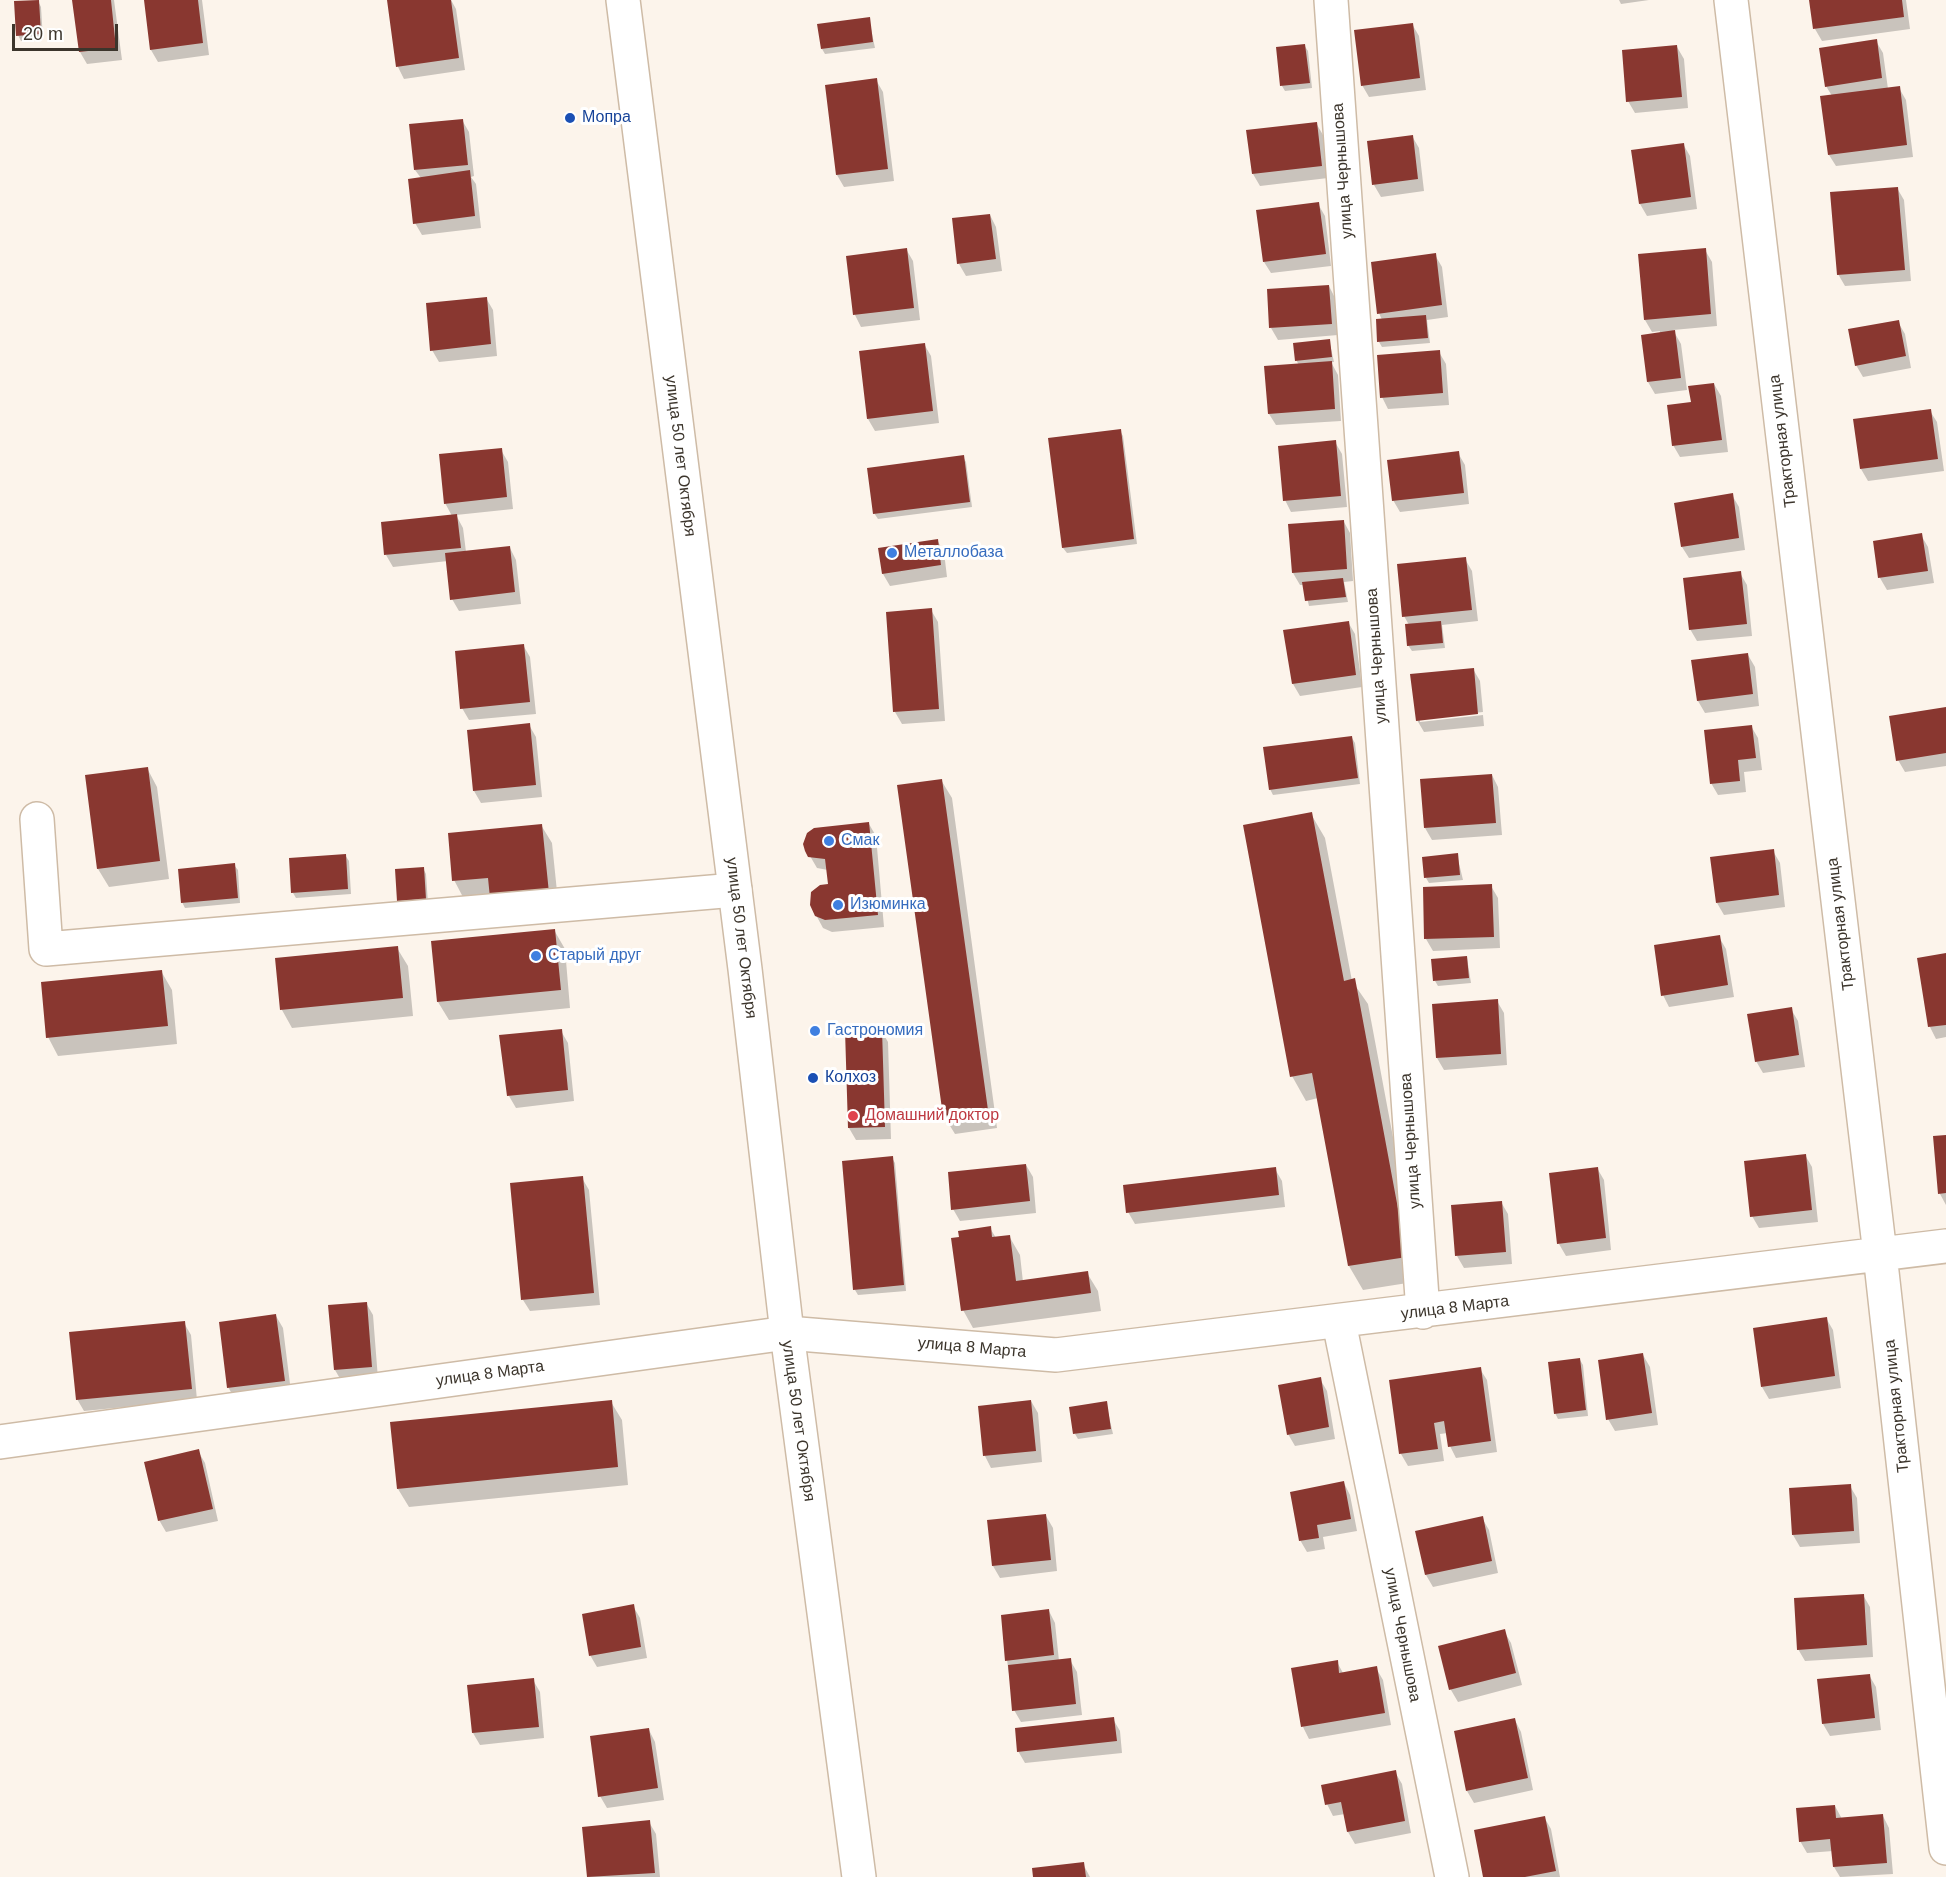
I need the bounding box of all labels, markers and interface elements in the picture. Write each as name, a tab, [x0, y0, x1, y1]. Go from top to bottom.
scale bar	[15, 12, 122, 50]
text: 20 m	[23, 24, 63, 44]
street label: улица Чернышова	[1329, 102, 1357, 240]
place label: Мопра	[582, 108, 631, 128]
marker: Мопра	[563, 111, 577, 125]
street label: улица 50 лет Октября	[661, 374, 699, 538]
street label: Тракторная улица	[1765, 374, 1801, 508]
place label: Металлобаза	[904, 543, 1003, 563]
marker: Металлобаза	[885, 546, 899, 560]
street label: улица Чернышова	[1363, 587, 1391, 725]
place label: Смак	[841, 831, 879, 851]
marker: Смак	[822, 834, 836, 848]
street label: улица 50 лет Октября	[722, 856, 760, 1020]
street label: Тракторная улица	[1823, 857, 1859, 991]
place label: Изюминка	[850, 895, 926, 915]
marker: Изюминка	[831, 898, 845, 912]
place label: Старый друг	[548, 946, 641, 966]
marker: Старый друг	[529, 949, 543, 963]
place label: Гастрономия	[827, 1021, 923, 1041]
marker: Гастрономия	[808, 1024, 822, 1038]
place label: Колхоз	[825, 1068, 876, 1088]
marker: Колхоз	[806, 1071, 820, 1085]
street label: улица Чернышова	[1397, 1072, 1425, 1210]
place label: Домашний доктор	[865, 1106, 999, 1126]
marker: Домашний доктор	[846, 1109, 860, 1123]
street label: улица 8 Марта	[1400, 1292, 1510, 1324]
street label: улица 8 Марта	[917, 1334, 1027, 1362]
street label: улица 50 лет Октября	[777, 1339, 819, 1503]
street label: Тракторная улица	[1880, 1339, 1914, 1473]
street label: улица 8 Марта	[435, 1357, 545, 1391]
street label: улица Чернышова	[1380, 1566, 1424, 1704]

